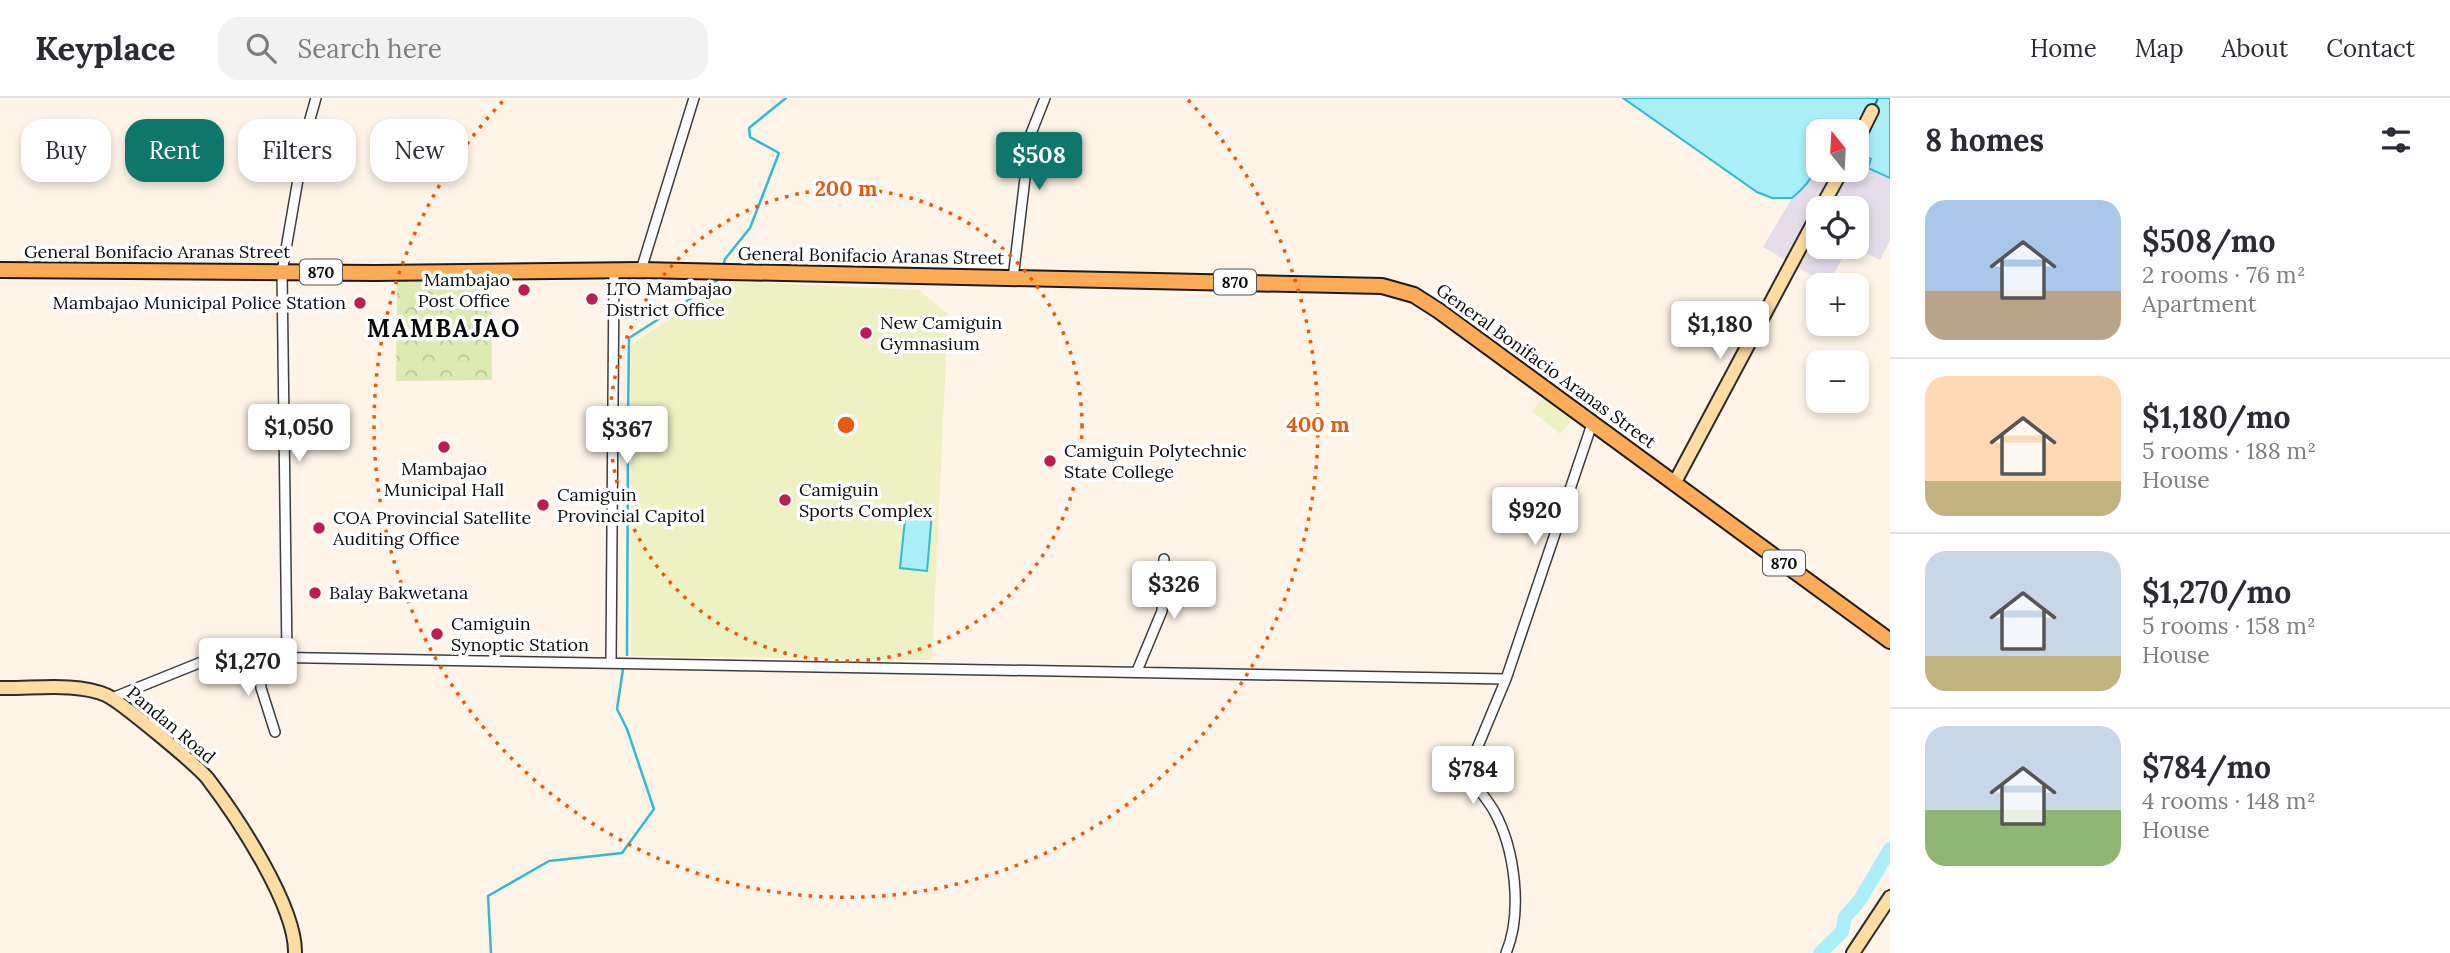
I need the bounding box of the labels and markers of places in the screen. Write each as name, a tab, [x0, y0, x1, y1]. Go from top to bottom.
pin: $508	[998, 132, 1080, 192]
place label: Mambajao Post Office	[418, 268, 510, 312]
place label: LTO Mambajao District Office	[606, 277, 732, 321]
marker: Mambajao Post Office	[516, 282, 532, 298]
place label: Mambajao Municipal Police Station	[53, 291, 346, 314]
marker: LTO Mambajao District Office	[584, 291, 600, 307]
marker: Mambajao Municipal Police Station	[352, 295, 368, 311]
pin: $1,180	[1663, 302, 1777, 361]
place label: New Camiguin Gymnasium	[880, 311, 1002, 355]
marker: New Camiguin Gymnasium	[858, 325, 874, 341]
pin: $1,050	[242, 404, 356, 464]
pin: $367	[586, 406, 668, 466]
centre of rings	[834, 413, 858, 437]
marker: Mambajao Municipal Hall	[436, 439, 452, 455]
place label: Camiguin Polytechnic State College	[1064, 439, 1247, 483]
marker: Camiguin Polytechnic State College	[1042, 453, 1058, 469]
place label: Mambajao Municipal Hall	[384, 457, 504, 501]
place label: Camiguin Sports Complex	[799, 478, 933, 522]
place label: Camiguin Provincial Capitol	[557, 483, 705, 527]
pin: $920	[1494, 488, 1576, 547]
marker: Camiguin Sports Complex	[777, 492, 793, 508]
marker: Camiguin Provincial Capitol	[535, 497, 551, 513]
place label: COA Provincial Satellite Auditing Office	[332, 506, 531, 550]
marker: COA Provincial Satellite Auditing Office	[311, 520, 327, 536]
pin: $326	[1133, 561, 1215, 621]
place label: Balay Bakwetana	[329, 581, 468, 604]
marker: Balay Bakwetana	[307, 585, 323, 601]
place label: Camiguin Synoptic Station	[451, 612, 589, 656]
marker: Camiguin Synoptic Station	[429, 626, 445, 642]
pin: $1,270	[191, 638, 305, 698]
pin: $784	[1432, 746, 1514, 806]

